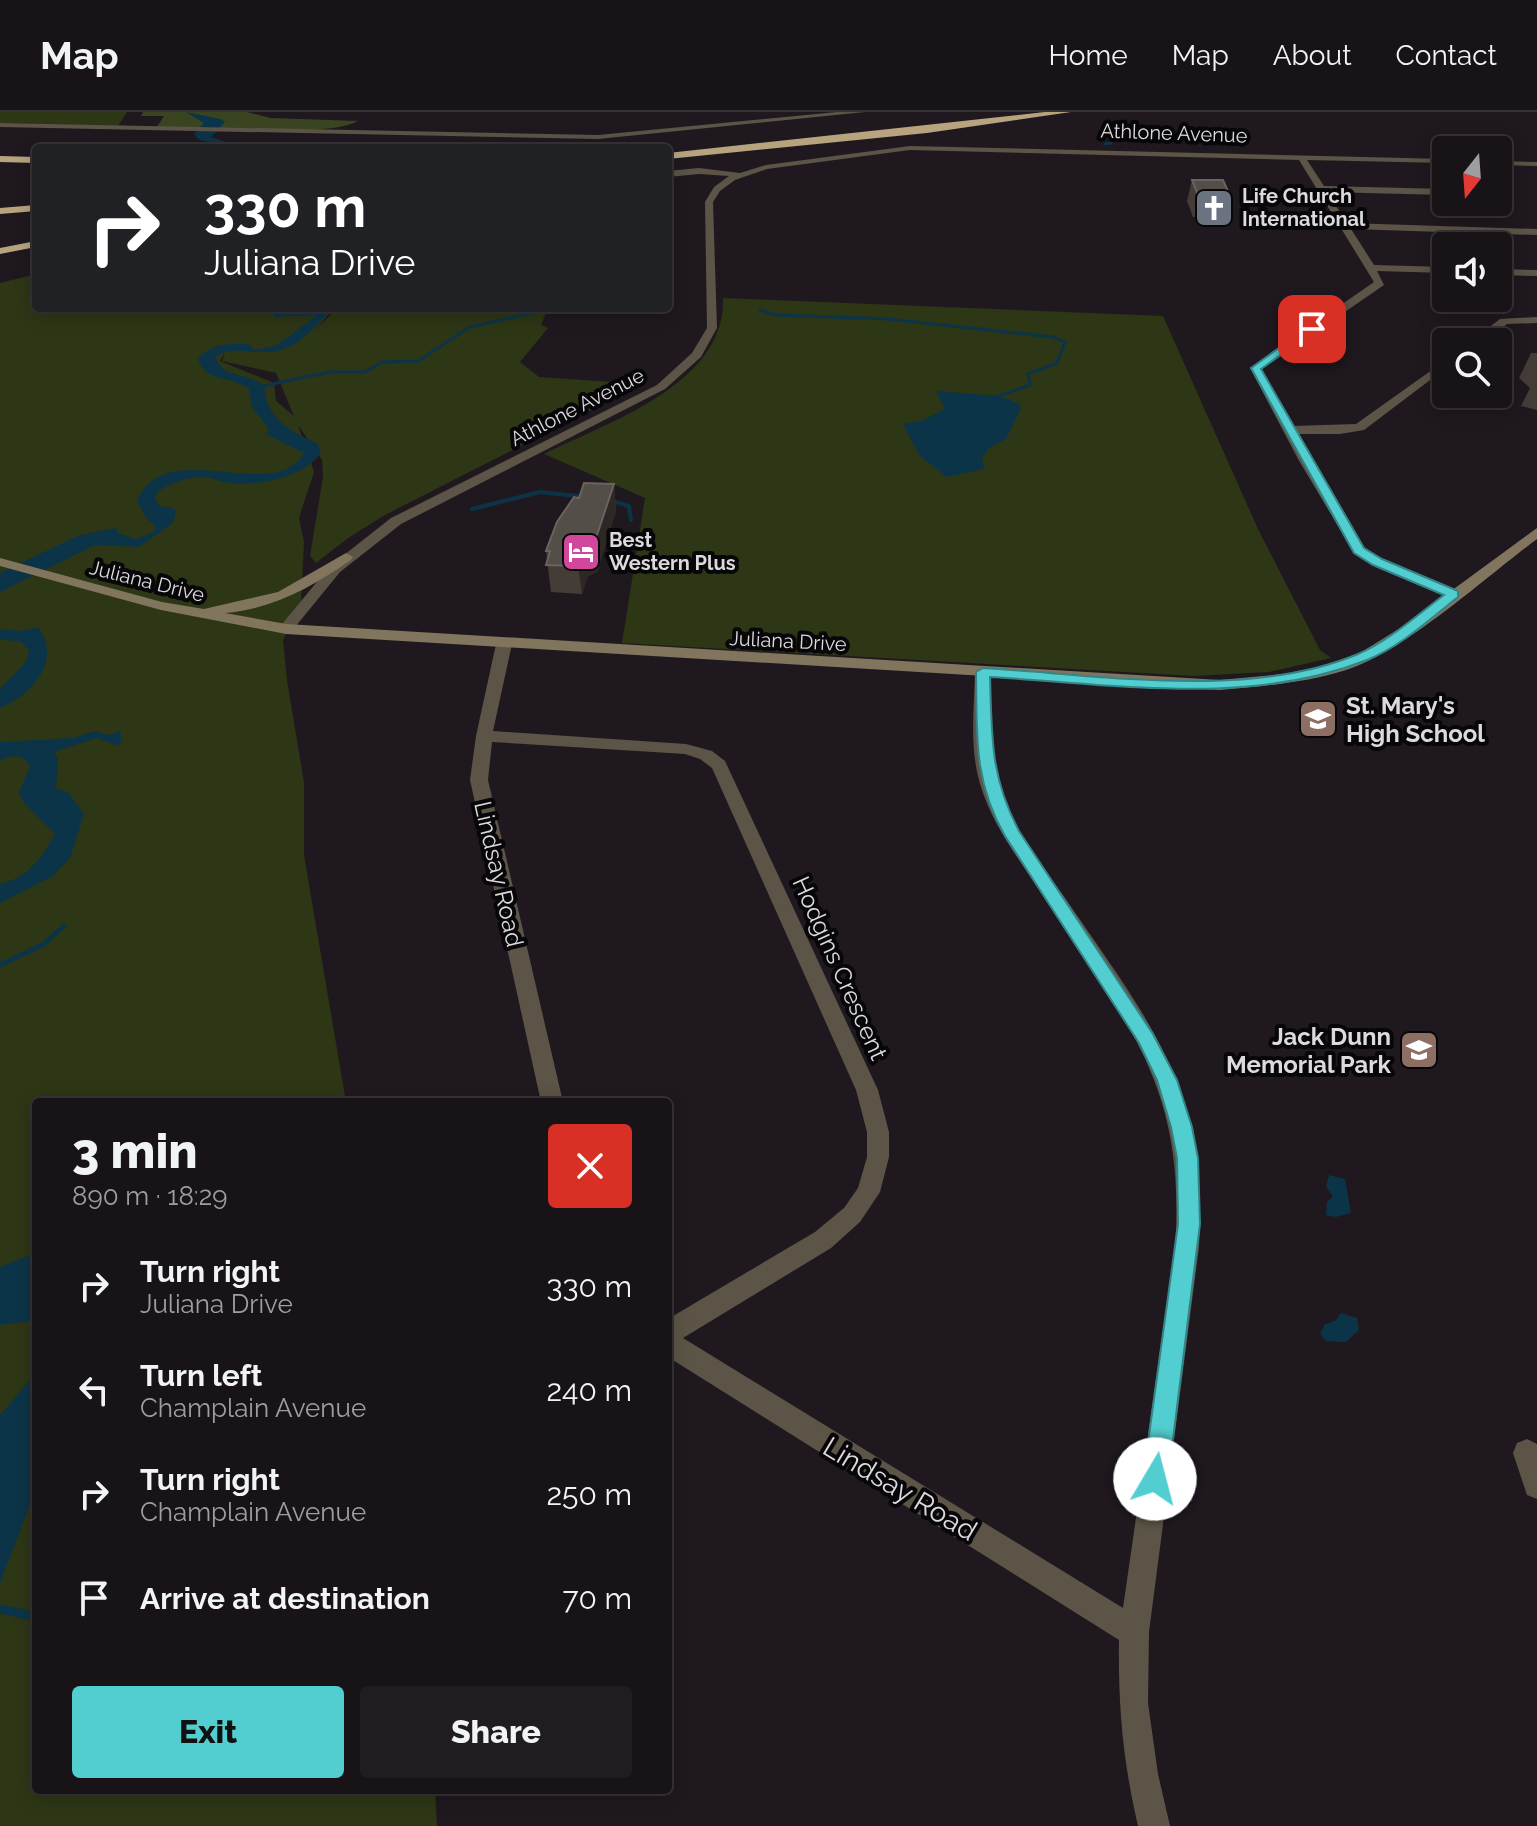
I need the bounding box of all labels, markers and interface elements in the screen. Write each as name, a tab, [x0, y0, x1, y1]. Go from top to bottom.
text: Map	[40, 33, 119, 78]
text: Home	[1048, 39, 1128, 72]
text: Map	[1172, 39, 1229, 72]
text: About	[1273, 39, 1352, 72]
text: Contact	[1396, 39, 1497, 72]
street label: Athlone Avenue	[1100, 118, 1248, 148]
north arrow	[1432, 136, 1512, 216]
map controls	[1432, 136, 1512, 408]
text: 330 m	[204, 174, 366, 240]
icon: right	[72, 176, 176, 280]
place label: Life Church International	[1242, 184, 1366, 231]
church icon: Life Church International	[1193, 187, 1235, 229]
button: sound	[1432, 232, 1512, 312]
text: Juliana Drive	[204, 241, 415, 283]
pin	[1278, 295, 1346, 363]
icon: arrive	[1290, 307, 1334, 351]
button: search	[1432, 328, 1512, 408]
street label: Athlone Avenue	[506, 363, 648, 451]
place label: Best Western Plus	[609, 528, 736, 575]
hotel icon: Best Western Plus	[560, 531, 602, 573]
street label: Juliana Drive	[87, 555, 207, 607]
street label: Juliana Drive	[729, 626, 848, 656]
place label: St. Mary's High School	[1346, 691, 1485, 748]
school or university icon: St. Mary's High School	[1297, 698, 1339, 740]
street label: Lindsay Road	[468, 798, 530, 950]
street label: Hodgins Crescent	[787, 872, 893, 1064]
place label: Jack Dunn Memorial Park	[1226, 1022, 1392, 1079]
school or university icon: Jack Dunn Memorial Park	[1398, 1029, 1440, 1071]
text: 3 min	[72, 1123, 198, 1179]
button: close	[548, 1124, 632, 1208]
text: 890 m · 18:29	[72, 1181, 227, 1211]
text: Turn right	[140, 1254, 280, 1289]
icon: right	[72, 1264, 116, 1308]
text: 330 m	[546, 1269, 632, 1304]
text: Juliana Drive	[140, 1289, 293, 1319]
text: Turn left	[140, 1358, 262, 1393]
icon: left	[72, 1368, 116, 1412]
text: 240 m	[546, 1373, 632, 1408]
text: Champlain Avenue	[140, 1393, 366, 1423]
street label: Lindsay Road	[817, 1430, 983, 1548]
position arrow	[1113, 1437, 1197, 1521]
text: Turn right	[140, 1462, 280, 1497]
icon: right	[72, 1472, 116, 1516]
text: 250 m	[546, 1477, 632, 1512]
text: Champlain Avenue	[140, 1497, 366, 1527]
icon: arrive	[72, 1576, 116, 1620]
text: Arrive at destination	[140, 1581, 430, 1616]
text: 70 m	[562, 1581, 632, 1616]
button: Exit	[72, 1686, 344, 1778]
button: Share	[360, 1686, 632, 1778]

